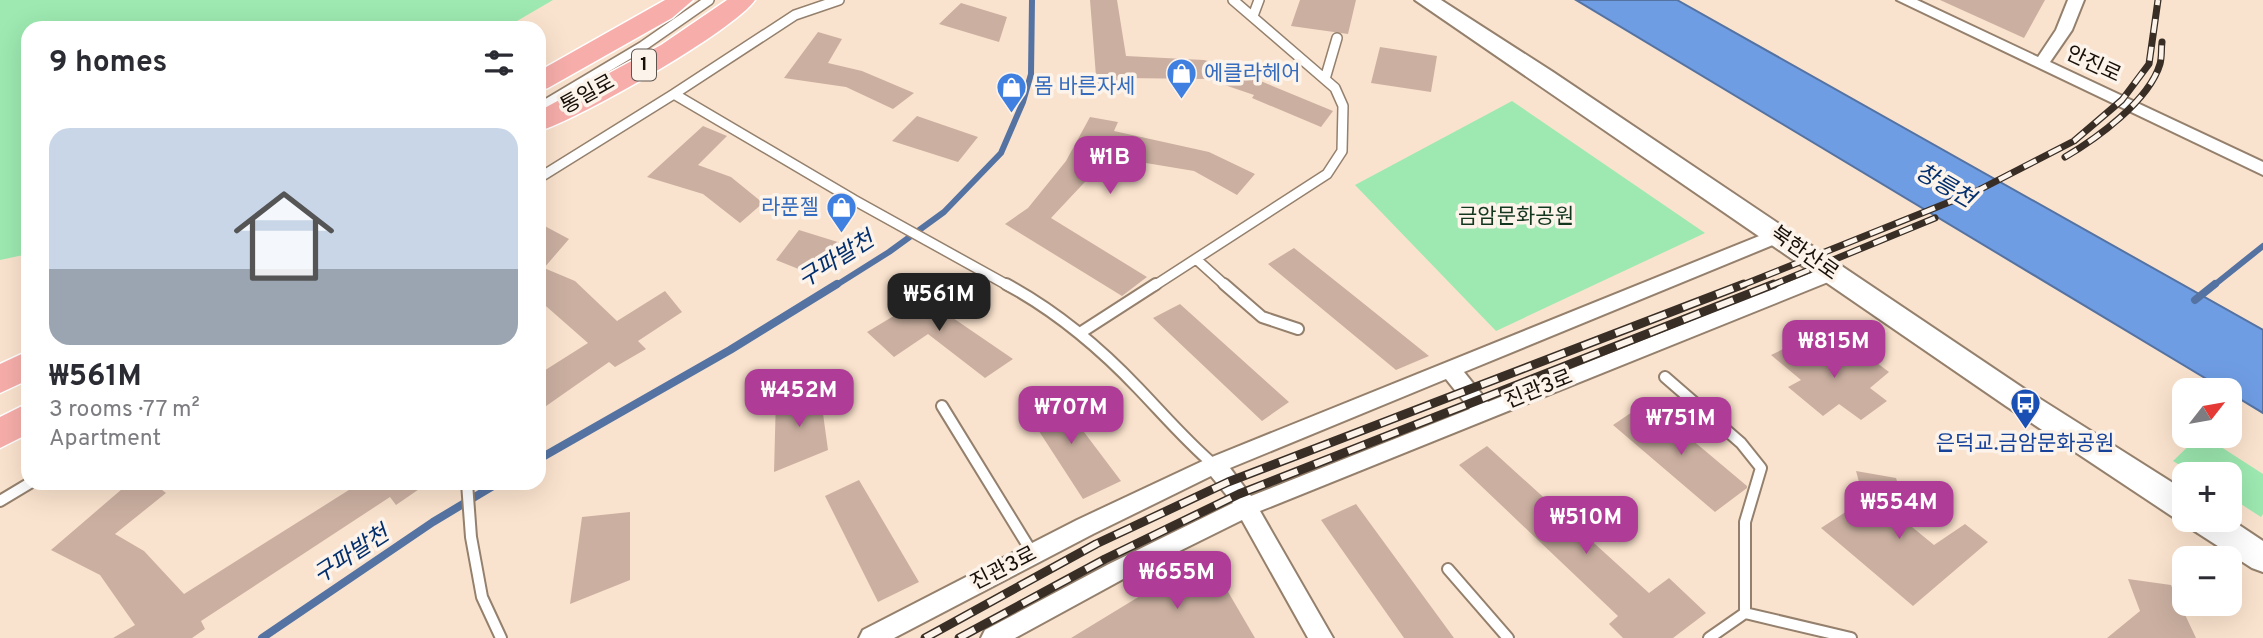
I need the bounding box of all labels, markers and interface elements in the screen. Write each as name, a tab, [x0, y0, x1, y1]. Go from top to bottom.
street label: 안진로	[2061, 41, 2125, 89]
icon: filters	[480, 44, 518, 82]
text: 9 homes	[49, 45, 167, 82]
road number: 1	[632, 50, 656, 80]
shop icon: 에클라헤어	[1164, 57, 1198, 101]
place label: 에클라헤어	[1204, 61, 1301, 88]
street label: 통일로	[556, 69, 620, 121]
shop icon: 몸 바른자세	[994, 70, 1028, 114]
place label: 몸 바른자세	[1034, 74, 1136, 101]
pin: ₩1B	[1076, 136, 1144, 196]
text: ₩1B	[1090, 144, 1130, 173]
water label: 창릉천	[1909, 159, 1981, 217]
icon: home	[221, 173, 347, 299]
shop icon: 라푼젤	[825, 191, 859, 235]
place label: 라푼젤	[761, 195, 819, 222]
park label: 금암문화공원	[1458, 204, 1574, 231]
street label: 북한산로	[1765, 221, 1843, 287]
water label: 구파발천	[793, 225, 883, 296]
pin: ₩561M	[890, 274, 988, 333]
text: ₩561M	[903, 281, 975, 310]
pin: ₩815M	[1785, 320, 1883, 380]
text: ₩815M	[1798, 328, 1870, 357]
text: ₩561M	[49, 359, 142, 396]
street label: 진관3로	[1501, 364, 1577, 416]
pin: ₩452M	[750, 370, 848, 429]
text: ₩452M	[761, 377, 837, 406]
north arrow	[2172, 378, 2242, 448]
map controls	[2172, 378, 2242, 616]
pin: ₩707M	[1022, 386, 1120, 446]
bus stop icon: 은덕교.금암문화공원	[2008, 387, 2042, 431]
text: ₩707M	[1034, 394, 1108, 423]
text: 3 rooms · 77 m²	[49, 396, 200, 425]
pin: ₩751M	[1632, 398, 1730, 457]
text: ₩751M	[1646, 405, 1716, 434]
text: Apartment	[49, 425, 161, 454]
place label: 은덕교.금암문화공원	[1936, 431, 2114, 458]
button: +	[2172, 462, 2242, 532]
pin: ₩554M	[1850, 482, 1948, 541]
text: ₩554M	[1860, 489, 1938, 518]
pin: ₩510M	[1537, 496, 1635, 556]
text: ₩510M	[1550, 504, 1622, 533]
water label: 구파발천	[309, 519, 398, 591]
street label: 진관3로	[966, 541, 1042, 597]
button: −	[2172, 546, 2242, 616]
pin: ₩655M	[1128, 552, 1226, 611]
text: ₩655M	[1139, 559, 1215, 588]

